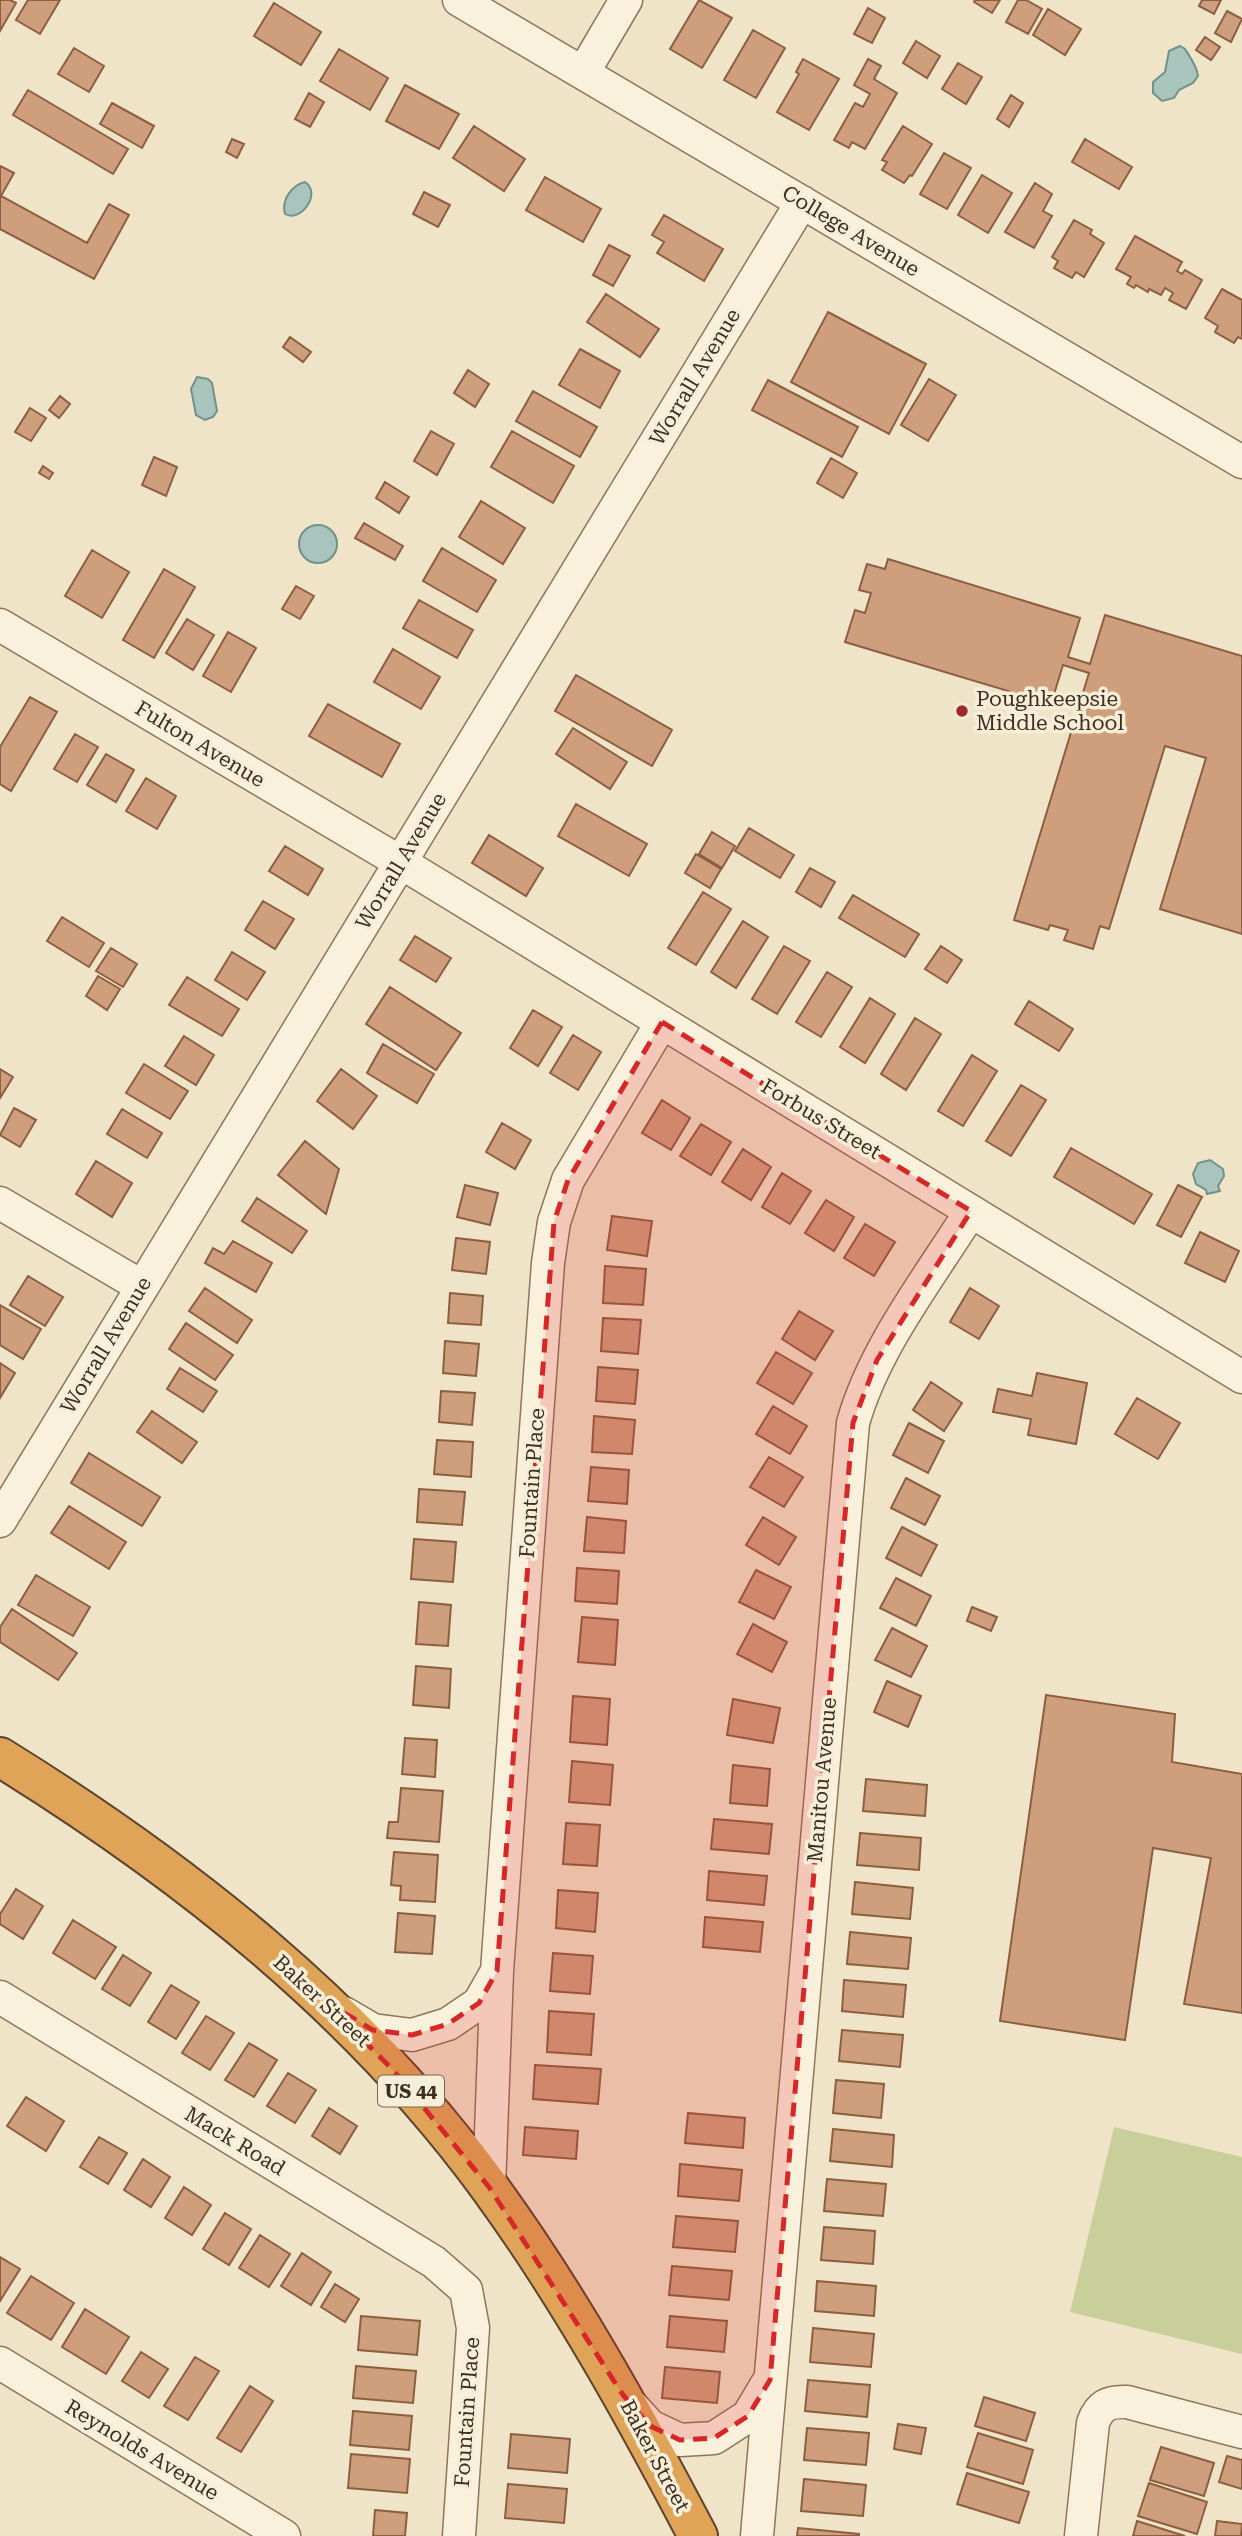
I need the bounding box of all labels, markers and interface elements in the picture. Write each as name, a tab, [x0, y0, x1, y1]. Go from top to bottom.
street label: College Avenue	[778, 181, 924, 281]
street label: Worrall Avenue	[645, 304, 745, 450]
place label: Poughkeepsie Middle School	[976, 687, 1124, 735]
street label: Fulton Avenue	[131, 696, 269, 792]
marker: Poughkeepsie Middle School	[954, 703, 970, 719]
street label: Worrall Avenue	[351, 788, 451, 934]
street label: Forbus Street	[757, 1074, 885, 1164]
street label: Worrall Avenue	[56, 1272, 156, 1418]
street label: Fountain Place	[515, 1407, 549, 1559]
street label: Manitou Avenue	[803, 1696, 841, 1864]
street label: Baker Street	[269, 1950, 376, 2052]
road number: US 44	[378, 2076, 444, 2106]
street label: Mack Road	[180, 2102, 290, 2181]
street label: Fountain Place	[450, 2336, 484, 2488]
street label: Reynolds Avenue	[61, 2395, 223, 2505]
street label: Baker Street	[615, 2396, 695, 2516]

